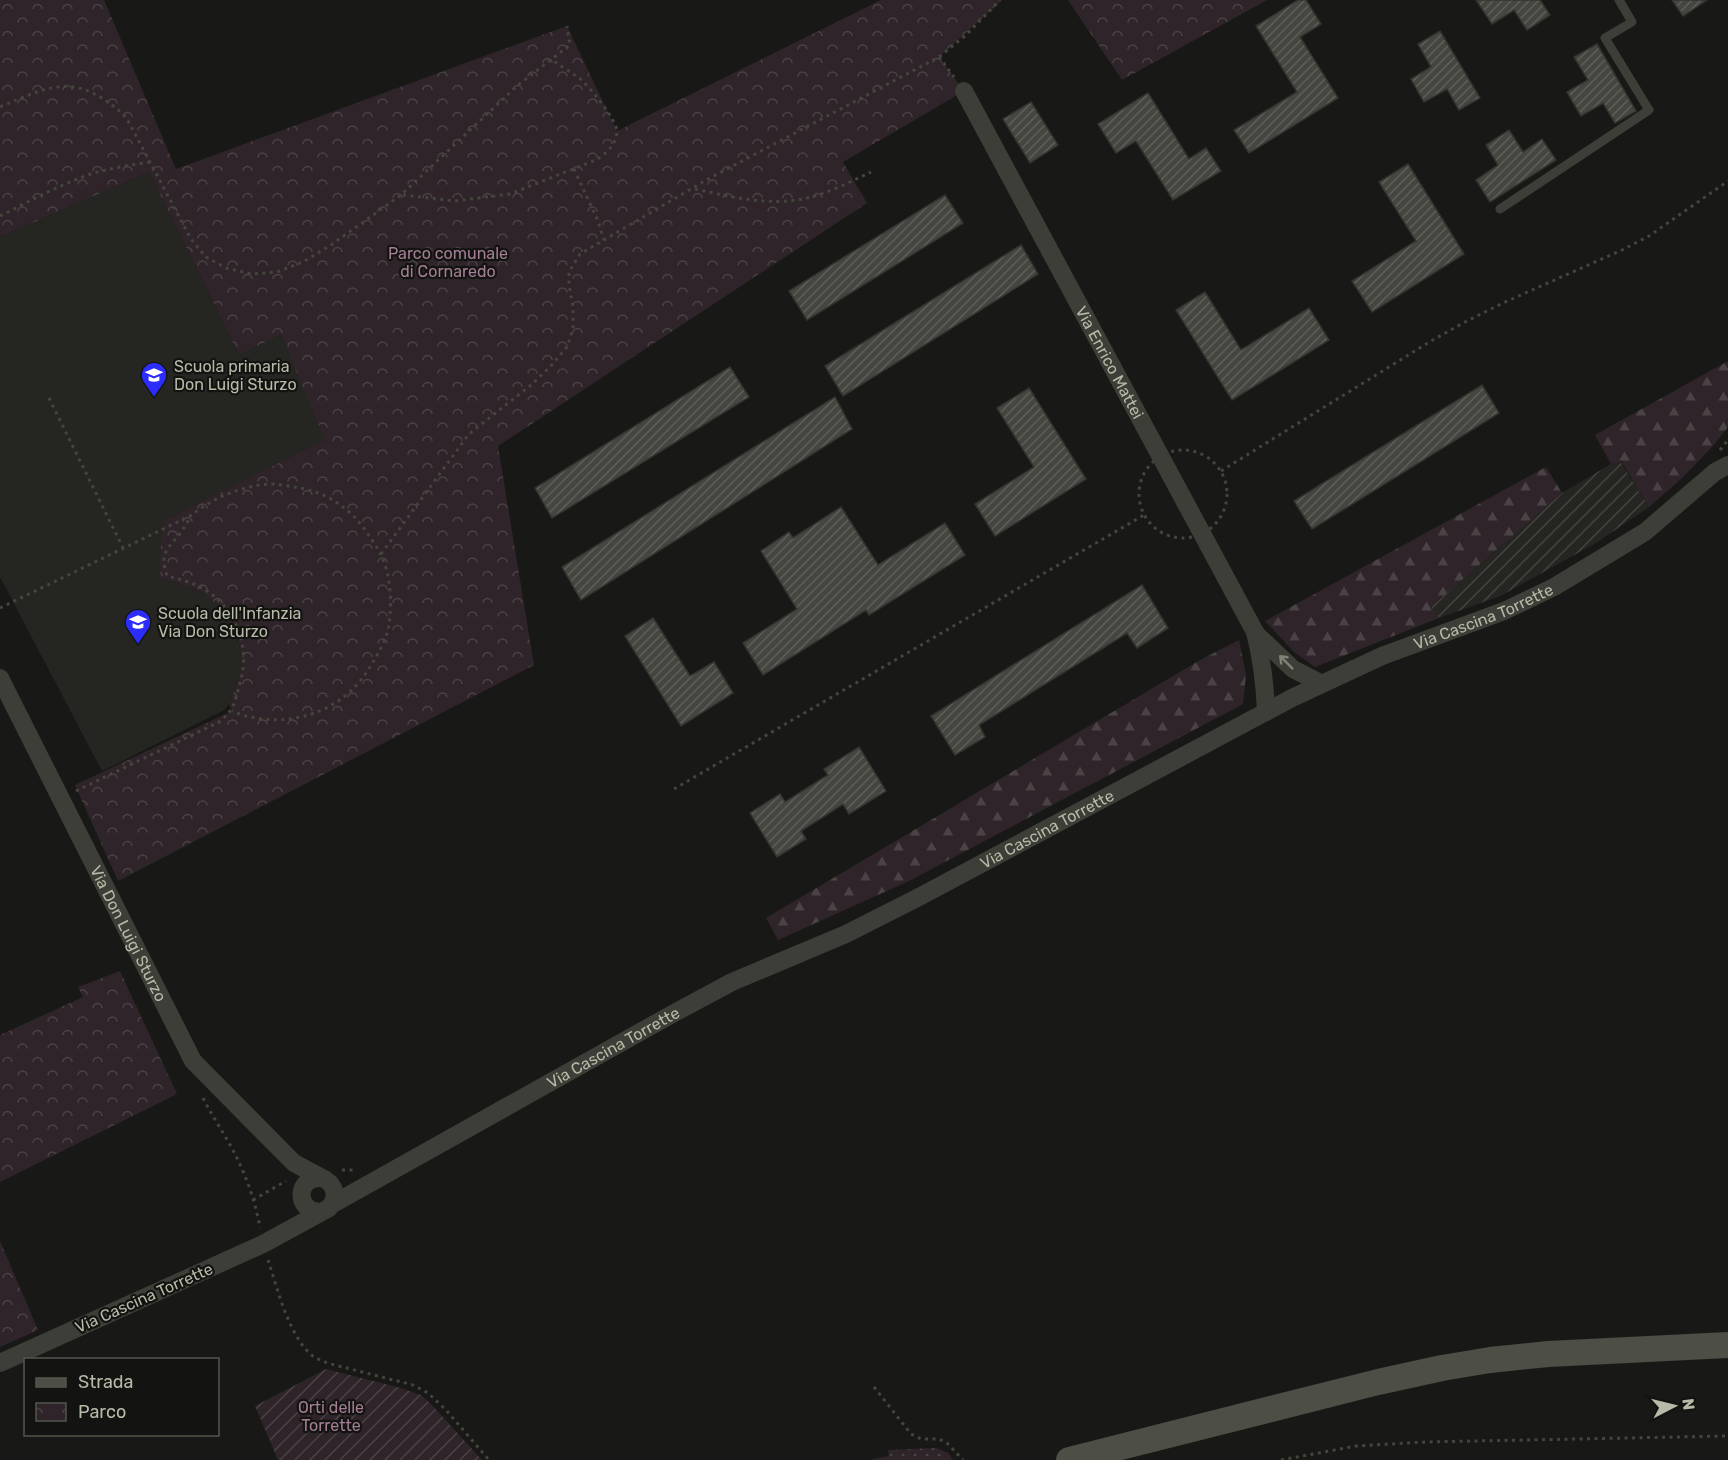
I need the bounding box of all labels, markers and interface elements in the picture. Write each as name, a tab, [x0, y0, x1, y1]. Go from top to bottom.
park label: Parco comunale di Cornaredo	[388, 244, 508, 281]
street label: Via Enrico Mattei	[1072, 303, 1148, 422]
place label: Scuola primaria Don Luigi Sturzo	[174, 357, 297, 394]
school or university icon: Scuola primaria Don Luigi Sturzo	[139, 360, 169, 398]
street label: Via Cascina Torrette	[1411, 579, 1556, 653]
place label: Scuola dell'Infanzia Via Don Sturzo	[158, 604, 301, 641]
school or university icon: Scuola dell'Infanzia Via Don Sturzo	[123, 607, 153, 645]
one-way arrow	[1279, 655, 1294, 670]
street label: Via Cascina Torrette	[977, 785, 1117, 872]
street label: Via Don Luigi Sturzo	[87, 862, 171, 1005]
street label: Via Cascina Torrette	[543, 1003, 683, 1092]
street label: Via Cascina Torrette	[72, 1259, 216, 1337]
legend	[24, 1358, 219, 1436]
text: Strada	[78, 1371, 134, 1393]
north arrow	[1644, 1376, 1704, 1436]
text: N	[1678, 1397, 1699, 1411]
park label: Orti delle Torrette	[298, 1398, 364, 1435]
text: Parco	[78, 1401, 126, 1423]

